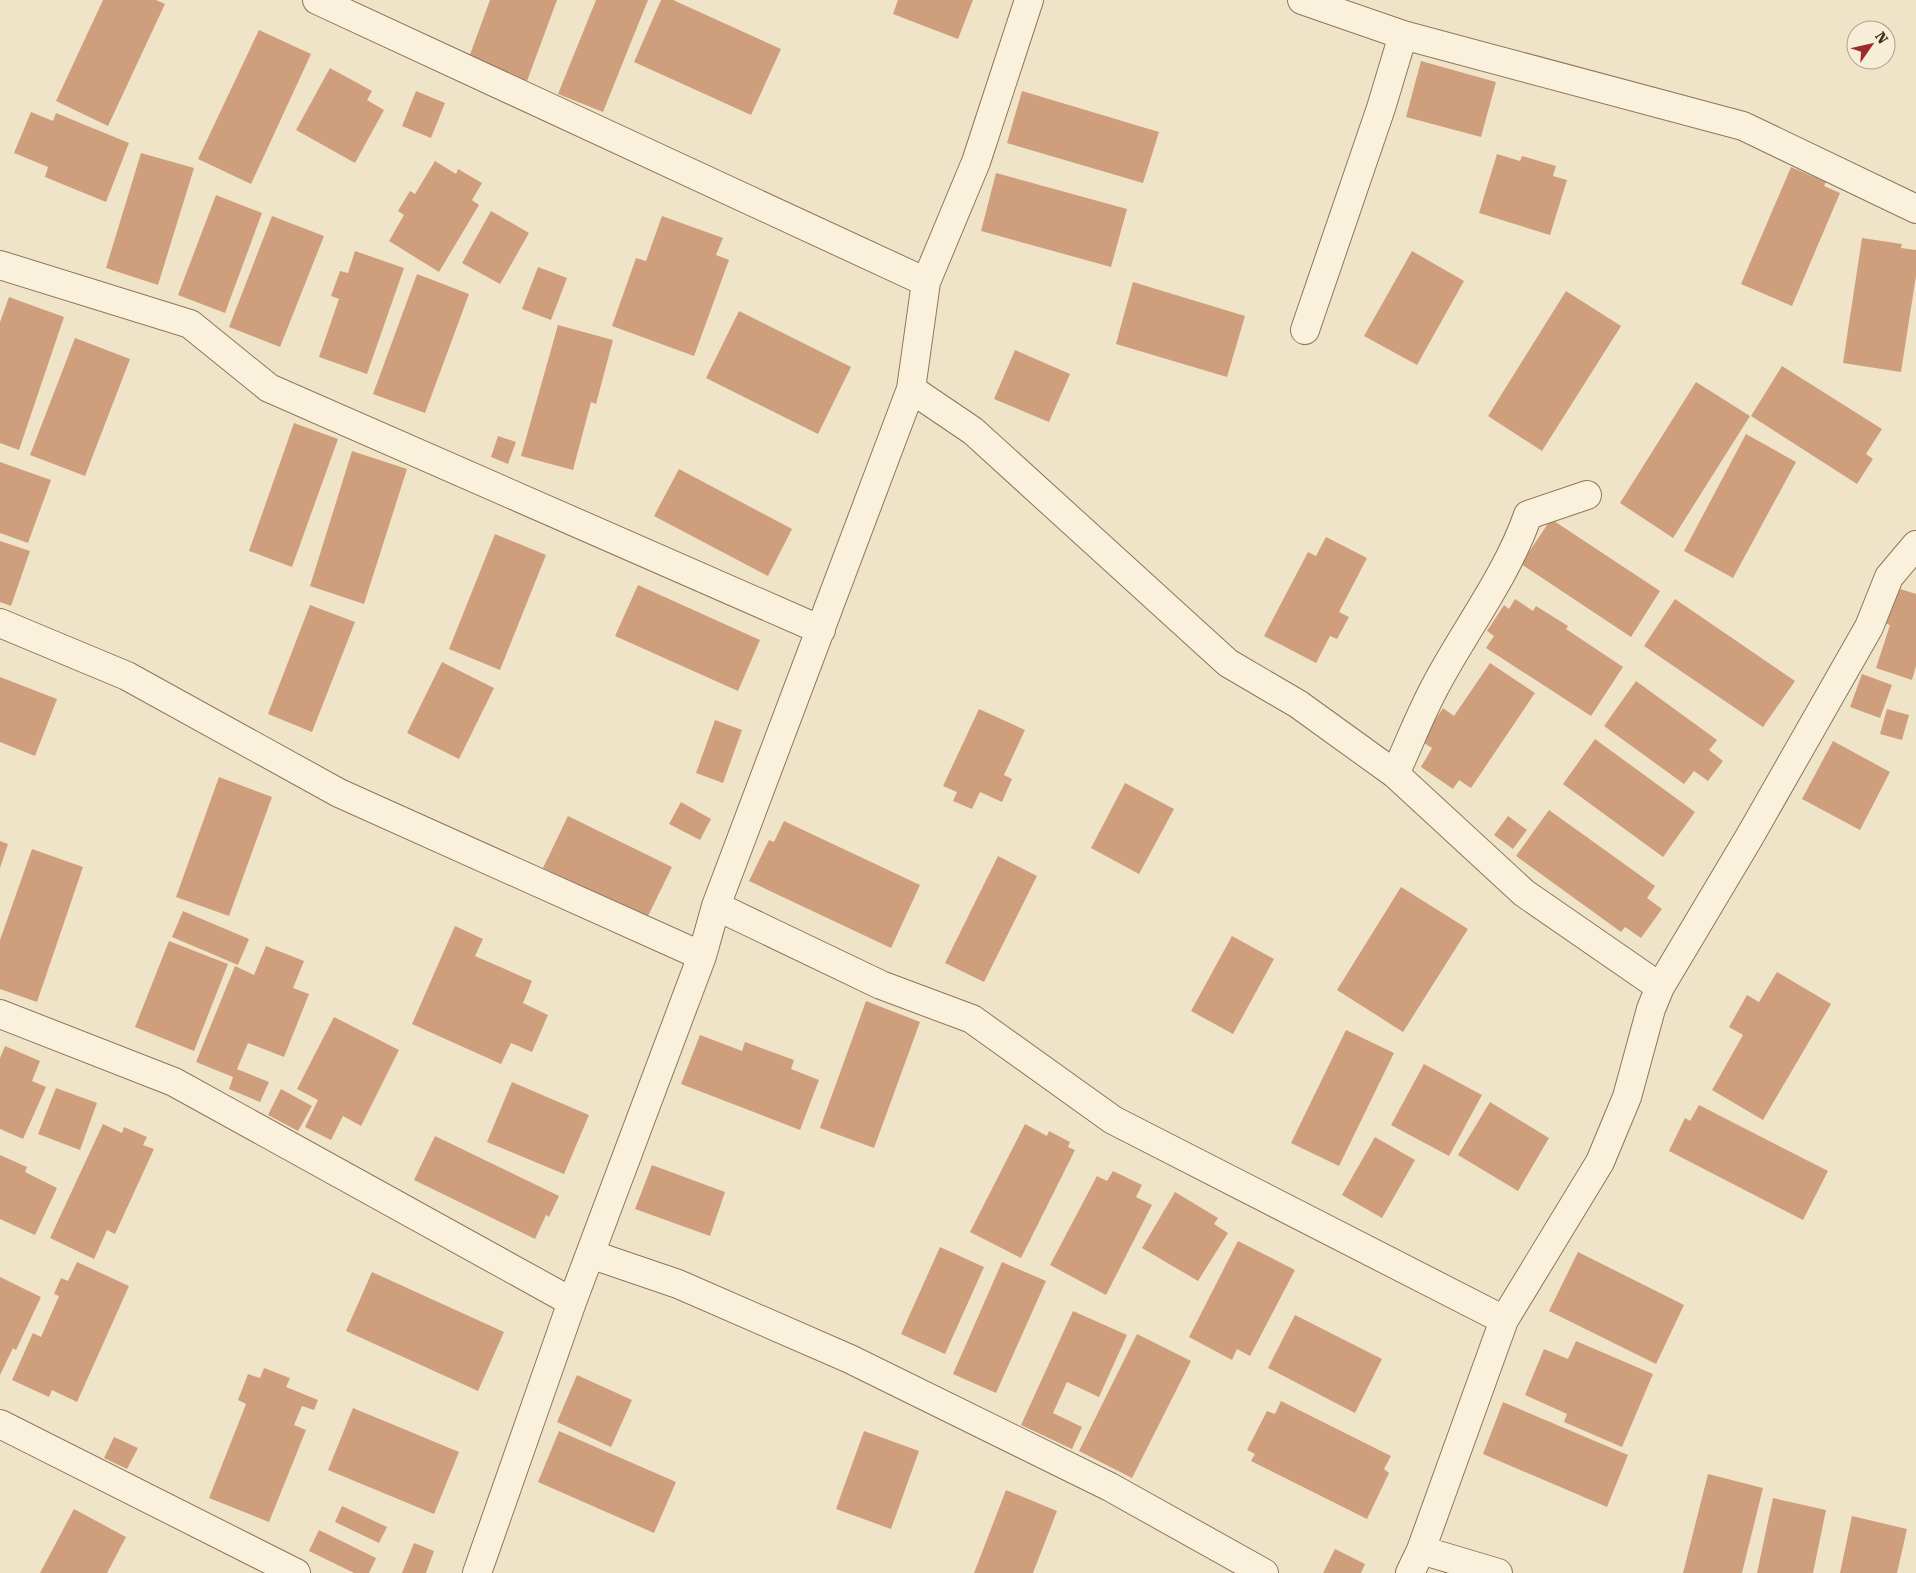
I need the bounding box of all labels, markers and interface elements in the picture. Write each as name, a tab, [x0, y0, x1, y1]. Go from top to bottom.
north arrow	[1846, 20, 1896, 70]
text: N	[1872, 29, 1892, 47]

